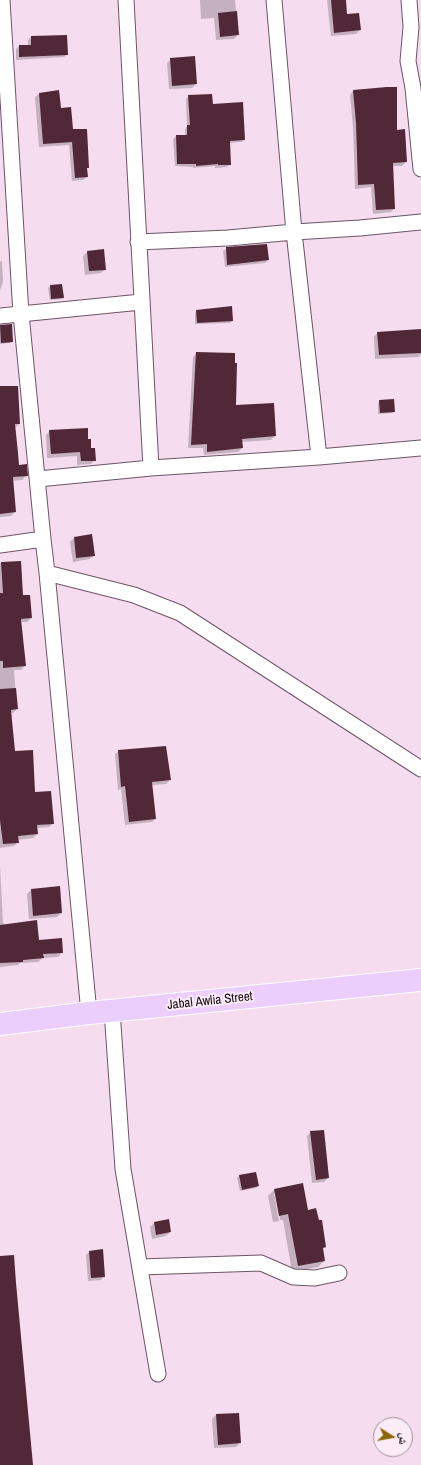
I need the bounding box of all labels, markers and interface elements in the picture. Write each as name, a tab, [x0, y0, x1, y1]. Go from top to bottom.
street label: Jabal Awlia Street	[167, 989, 253, 1013]
north arrow	[373, 1417, 413, 1457]
text: ش	[396, 1432, 412, 1446]

